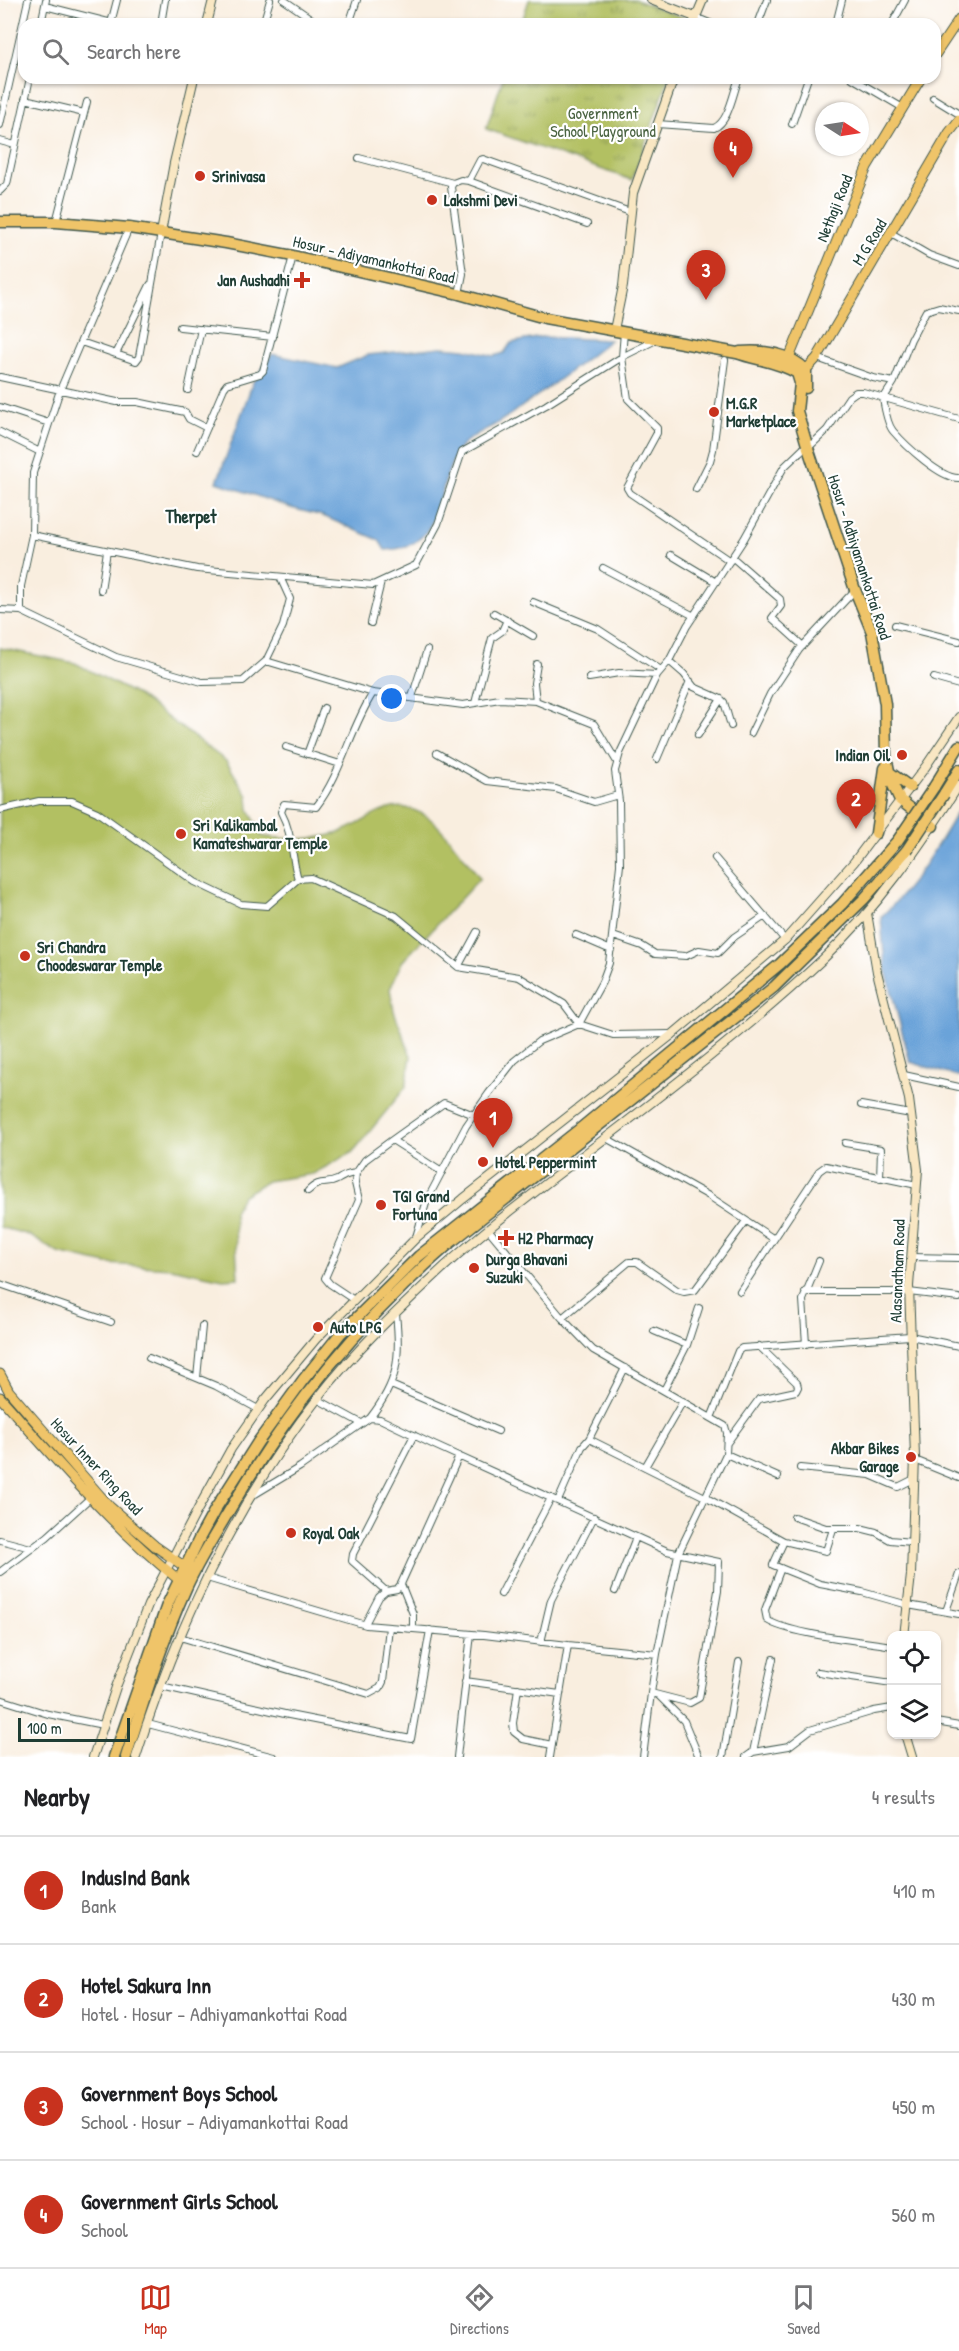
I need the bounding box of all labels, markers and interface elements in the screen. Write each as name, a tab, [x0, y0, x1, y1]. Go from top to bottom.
search box	[18, 18, 941, 84]
icon: search	[39, 35, 72, 68]
text: Search here	[87, 36, 181, 66]
park label: Government School Playground	[550, 102, 656, 142]
north arrow	[815, 102, 869, 156]
pin: 4	[714, 128, 752, 178]
place label: Srinivasa	[212, 165, 266, 187]
marker: Srinivasa	[193, 169, 207, 183]
street label: Nethaji Road	[811, 171, 857, 245]
place label: Lakshmi Devi	[444, 189, 518, 211]
marker: Lakshmi Devi	[425, 193, 439, 207]
street label: M G Road	[846, 215, 892, 269]
street label: Hosur - Adiyamankottai Road	[291, 230, 457, 288]
pin: 3	[686, 250, 726, 300]
place label: Jan Aushadhi	[217, 269, 290, 291]
marker: Jan Aushadhi	[295, 273, 309, 287]
place label: M.G.R Marketplace	[726, 392, 797, 433]
marker: M.G.R Marketplace	[707, 405, 721, 419]
street label: Hosur - Adhiyamankottai Road	[823, 472, 897, 642]
district label: Therpet	[164, 504, 217, 530]
your location	[377, 684, 406, 713]
place label: Indian Oil	[835, 744, 891, 766]
marker: Indian Oil	[895, 748, 909, 762]
pin: 2	[836, 780, 876, 829]
place label: Sri Kalikambal Kamateshwarar Temple	[193, 814, 328, 855]
marker: Sri Kalikambal Kamateshwarar Temple	[174, 827, 188, 841]
place label: Sri Chandra Choodeswarar Temple	[37, 936, 163, 977]
marker: Sri Chandra Choodeswarar Temple	[18, 949, 32, 963]
pin: 1	[474, 1098, 512, 1148]
place label: Hotel Peppermint	[495, 1151, 597, 1174]
marker: Hotel Peppermint	[476, 1155, 490, 1169]
place label: TGI Grand Fortuna	[392, 1185, 450, 1225]
marker: TGI Grand Fortuna	[374, 1198, 388, 1212]
street label: Alasanatham Road	[884, 1219, 910, 1323]
place label: H2 Pharmacy	[518, 1227, 594, 1250]
marker: H2 Pharmacy	[499, 1231, 513, 1245]
place label: Durga Bhavani Suzuki	[486, 1248, 568, 1288]
marker: Durga Bhavani Suzuki	[467, 1261, 481, 1275]
place label: Auto LPG	[330, 1316, 381, 1338]
marker: Auto LPG	[311, 1320, 325, 1334]
street label: Hosur Inner Ring Road	[46, 1412, 148, 1520]
place label: Akbar Bikes Garage	[831, 1437, 900, 1478]
marker: Akbar Bikes Garage	[904, 1450, 918, 1464]
place label: Royal Oak	[303, 1522, 360, 1545]
marker: Royal Oak	[284, 1526, 298, 1540]
map controls	[887, 1631, 941, 1739]
button: locate	[887, 1631, 941, 1685]
button: layers	[887, 1685, 941, 1739]
scale bar	[18, 1715, 130, 1742]
text: 100 m	[27, 1717, 62, 1739]
text: Nearby	[24, 1779, 90, 1814]
text: 4 results	[872, 1783, 935, 1810]
text: IndusInd Bank	[81, 1862, 190, 1892]
text: 1	[40, 1877, 47, 1904]
text: 410 m	[893, 1877, 935, 1904]
text: Bank	[81, 1892, 116, 1919]
text: Hotel Sakura Inn	[81, 1970, 211, 2000]
text: 2	[39, 1985, 48, 2012]
text: 430 m	[891, 1985, 935, 2012]
text: Hotel · Hosur - Adhiyamankottai Road	[81, 2000, 347, 2027]
text: Government Boys School	[81, 2078, 277, 2108]
text: 3	[39, 2093, 48, 2120]
text: 450 m	[892, 2093, 935, 2120]
text: School · Hosur - Adiyamankottai Road	[81, 2108, 348, 2135]
text: Government Girls School	[81, 2186, 277, 2216]
text: 4	[40, 2201, 47, 2228]
text: 560 m	[891, 2201, 935, 2228]
text: School	[81, 2216, 128, 2243]
tab: Map	[139, 2281, 172, 2339]
tab: Directions	[450, 2281, 509, 2339]
tab: Saved	[787, 2281, 820, 2339]

